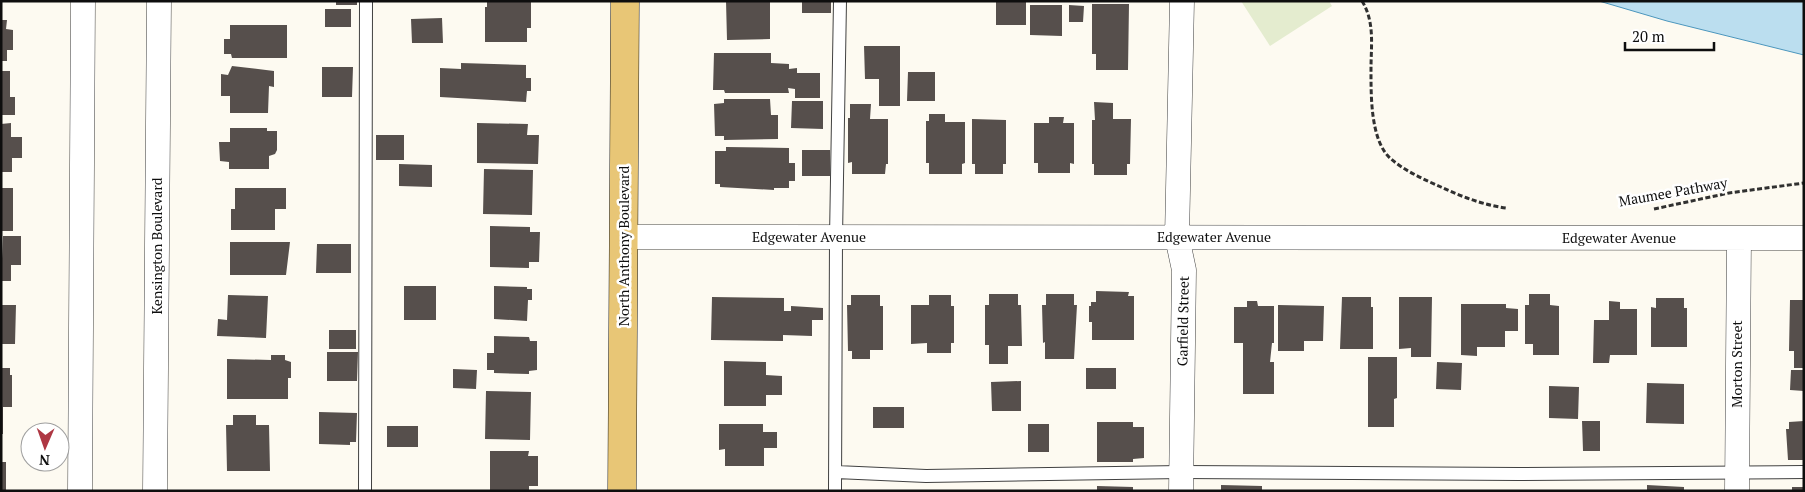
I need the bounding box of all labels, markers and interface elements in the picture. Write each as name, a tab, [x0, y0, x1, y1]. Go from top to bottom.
scale bar	[1625, 20, 1714, 52]
text: 20 m	[1632, 26, 1665, 46]
street label: North Anthony Boulevard	[614, 166, 633, 326]
street label: Maumee Pathway	[1617, 172, 1730, 210]
street label: Kensington Boulevard	[147, 177, 166, 315]
street label: Edgewater Avenue	[752, 227, 866, 246]
street label: Edgewater Avenue	[1157, 227, 1271, 246]
street label: Edgewater Avenue	[1562, 228, 1676, 247]
street label: Garfield Street	[1172, 275, 1193, 366]
street label: Morton Street	[1727, 320, 1746, 408]
north arrow	[20, 422, 70, 472]
text: N	[39, 451, 50, 470]

